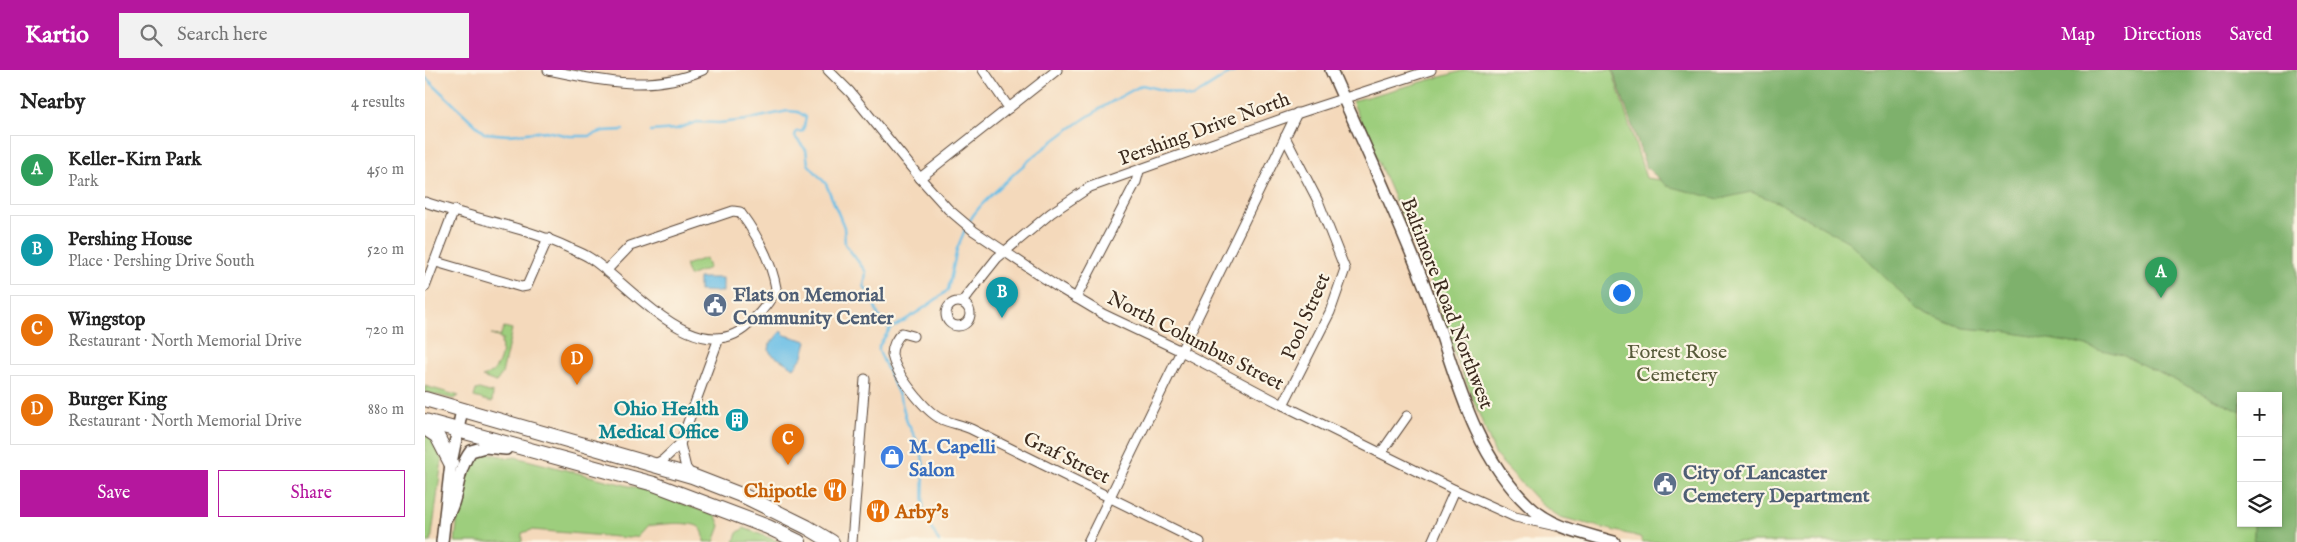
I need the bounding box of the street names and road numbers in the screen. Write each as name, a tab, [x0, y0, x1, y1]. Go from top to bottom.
street label: Pershing Drive North	[1116, 87, 1294, 172]
street label: Baltimore Road Northwest	[1395, 194, 1498, 413]
street label: Pool Street	[1276, 269, 1337, 364]
street label: North Columbus Street	[1103, 286, 1288, 397]
street label: Graf Street	[1019, 427, 1114, 490]

